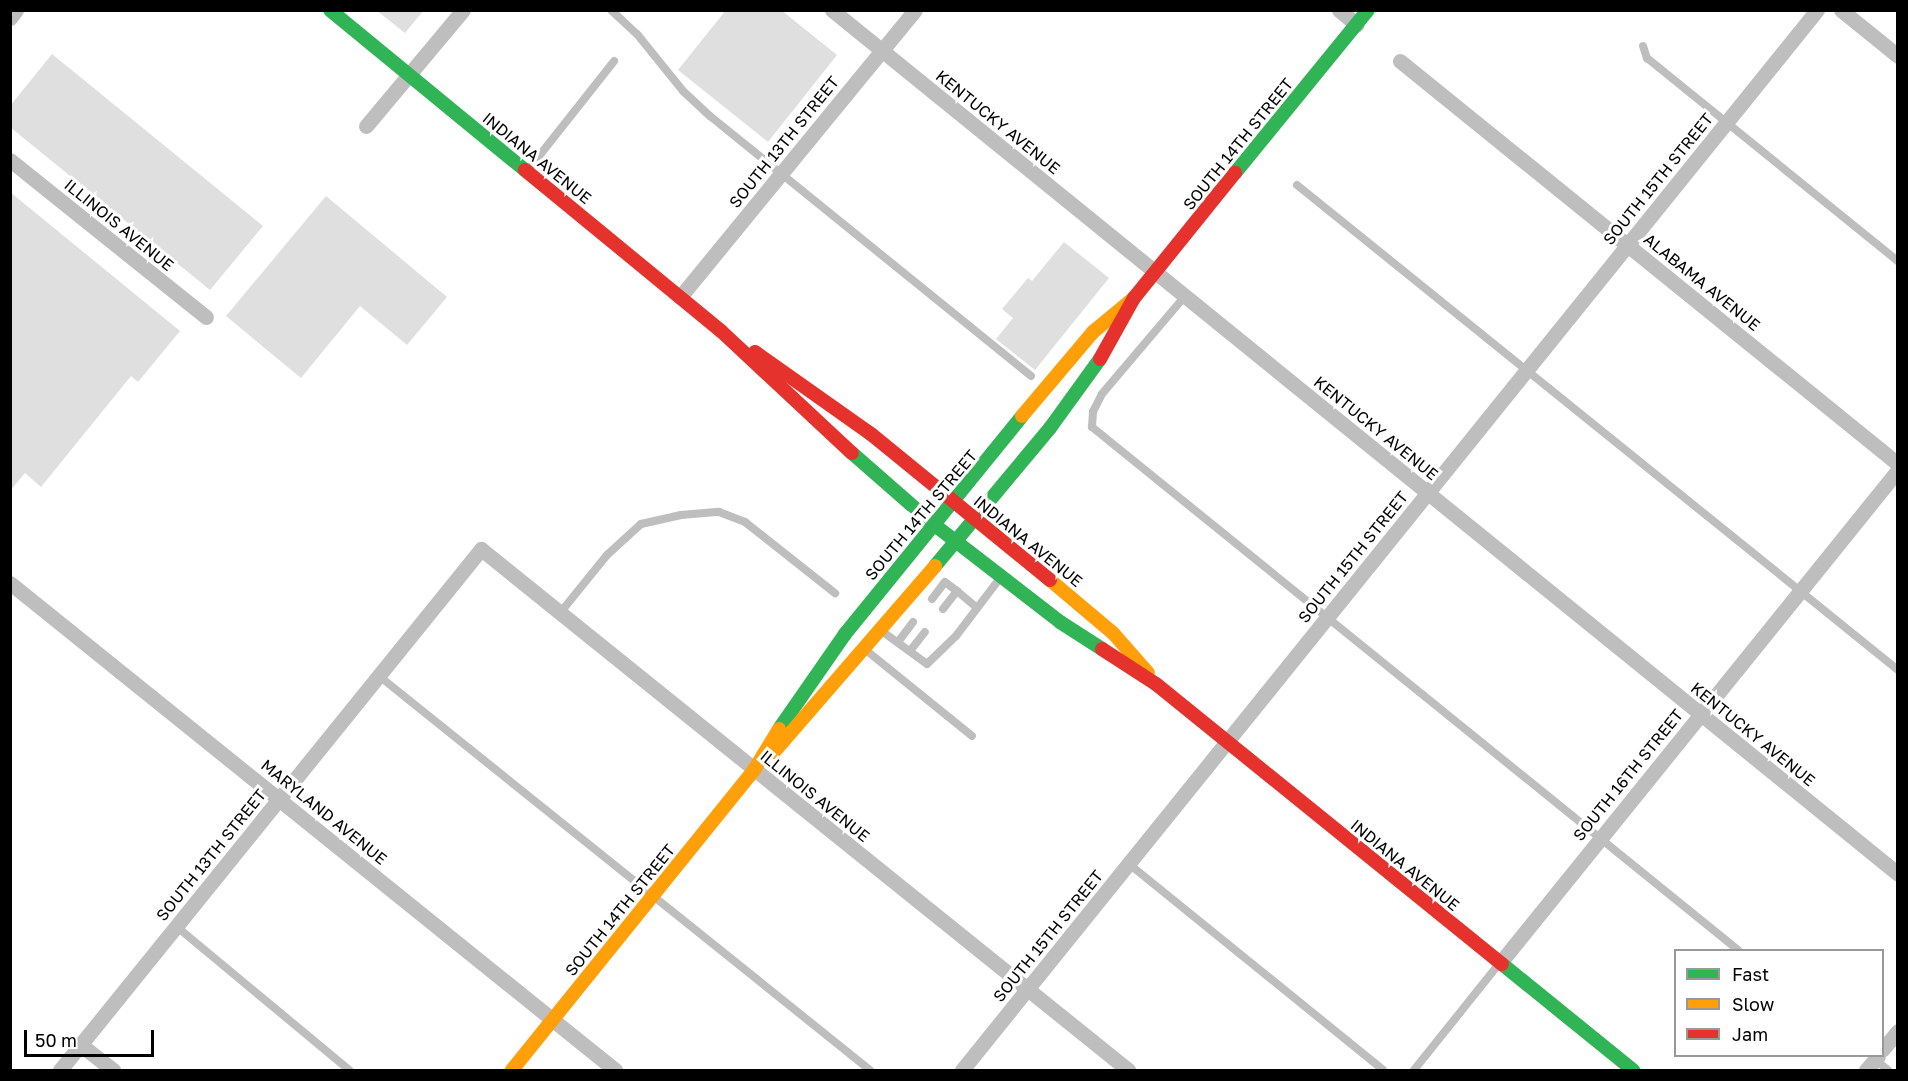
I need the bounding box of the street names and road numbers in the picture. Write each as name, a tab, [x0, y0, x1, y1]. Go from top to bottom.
street label: KENTUCKY AVENUE	[932, 66, 1064, 178]
street label: SOUTH 13TH STREET	[725, 72, 843, 212]
street label: SOUTH 14TH STREET	[1179, 74, 1297, 214]
street label: INDIANA AVENUE	[479, 108, 595, 208]
street label: SOUTH 15TH STREET	[1599, 109, 1717, 249]
street label: ILLINOIS AVENUE	[61, 175, 177, 275]
street label: ALABAMA AVENUE	[1640, 229, 1764, 335]
street label: KENTUCKY AVENUE	[1310, 372, 1442, 484]
street label: SOUTH 14TH STREET	[861, 446, 981, 584]
street label: SOUTH 15TH STREET	[1294, 487, 1412, 627]
street label: INDIANA AVENUE	[970, 491, 1086, 591]
street label: KENTUCKY AVENUE	[1687, 678, 1819, 790]
street label: SOUTH 16TH STREET	[1569, 705, 1687, 845]
street label: ILLINOIS AVENUE	[757, 746, 873, 846]
street label: MARYLAND AVENUE	[257, 755, 391, 869]
street label: SOUTH 13TH STREET	[152, 785, 270, 925]
street label: INDIANA AVENUE	[1347, 815, 1463, 915]
street label: SOUTH 14TH STREET	[561, 840, 679, 980]
street label: SOUTH 15TH STREET	[989, 866, 1107, 1006]

